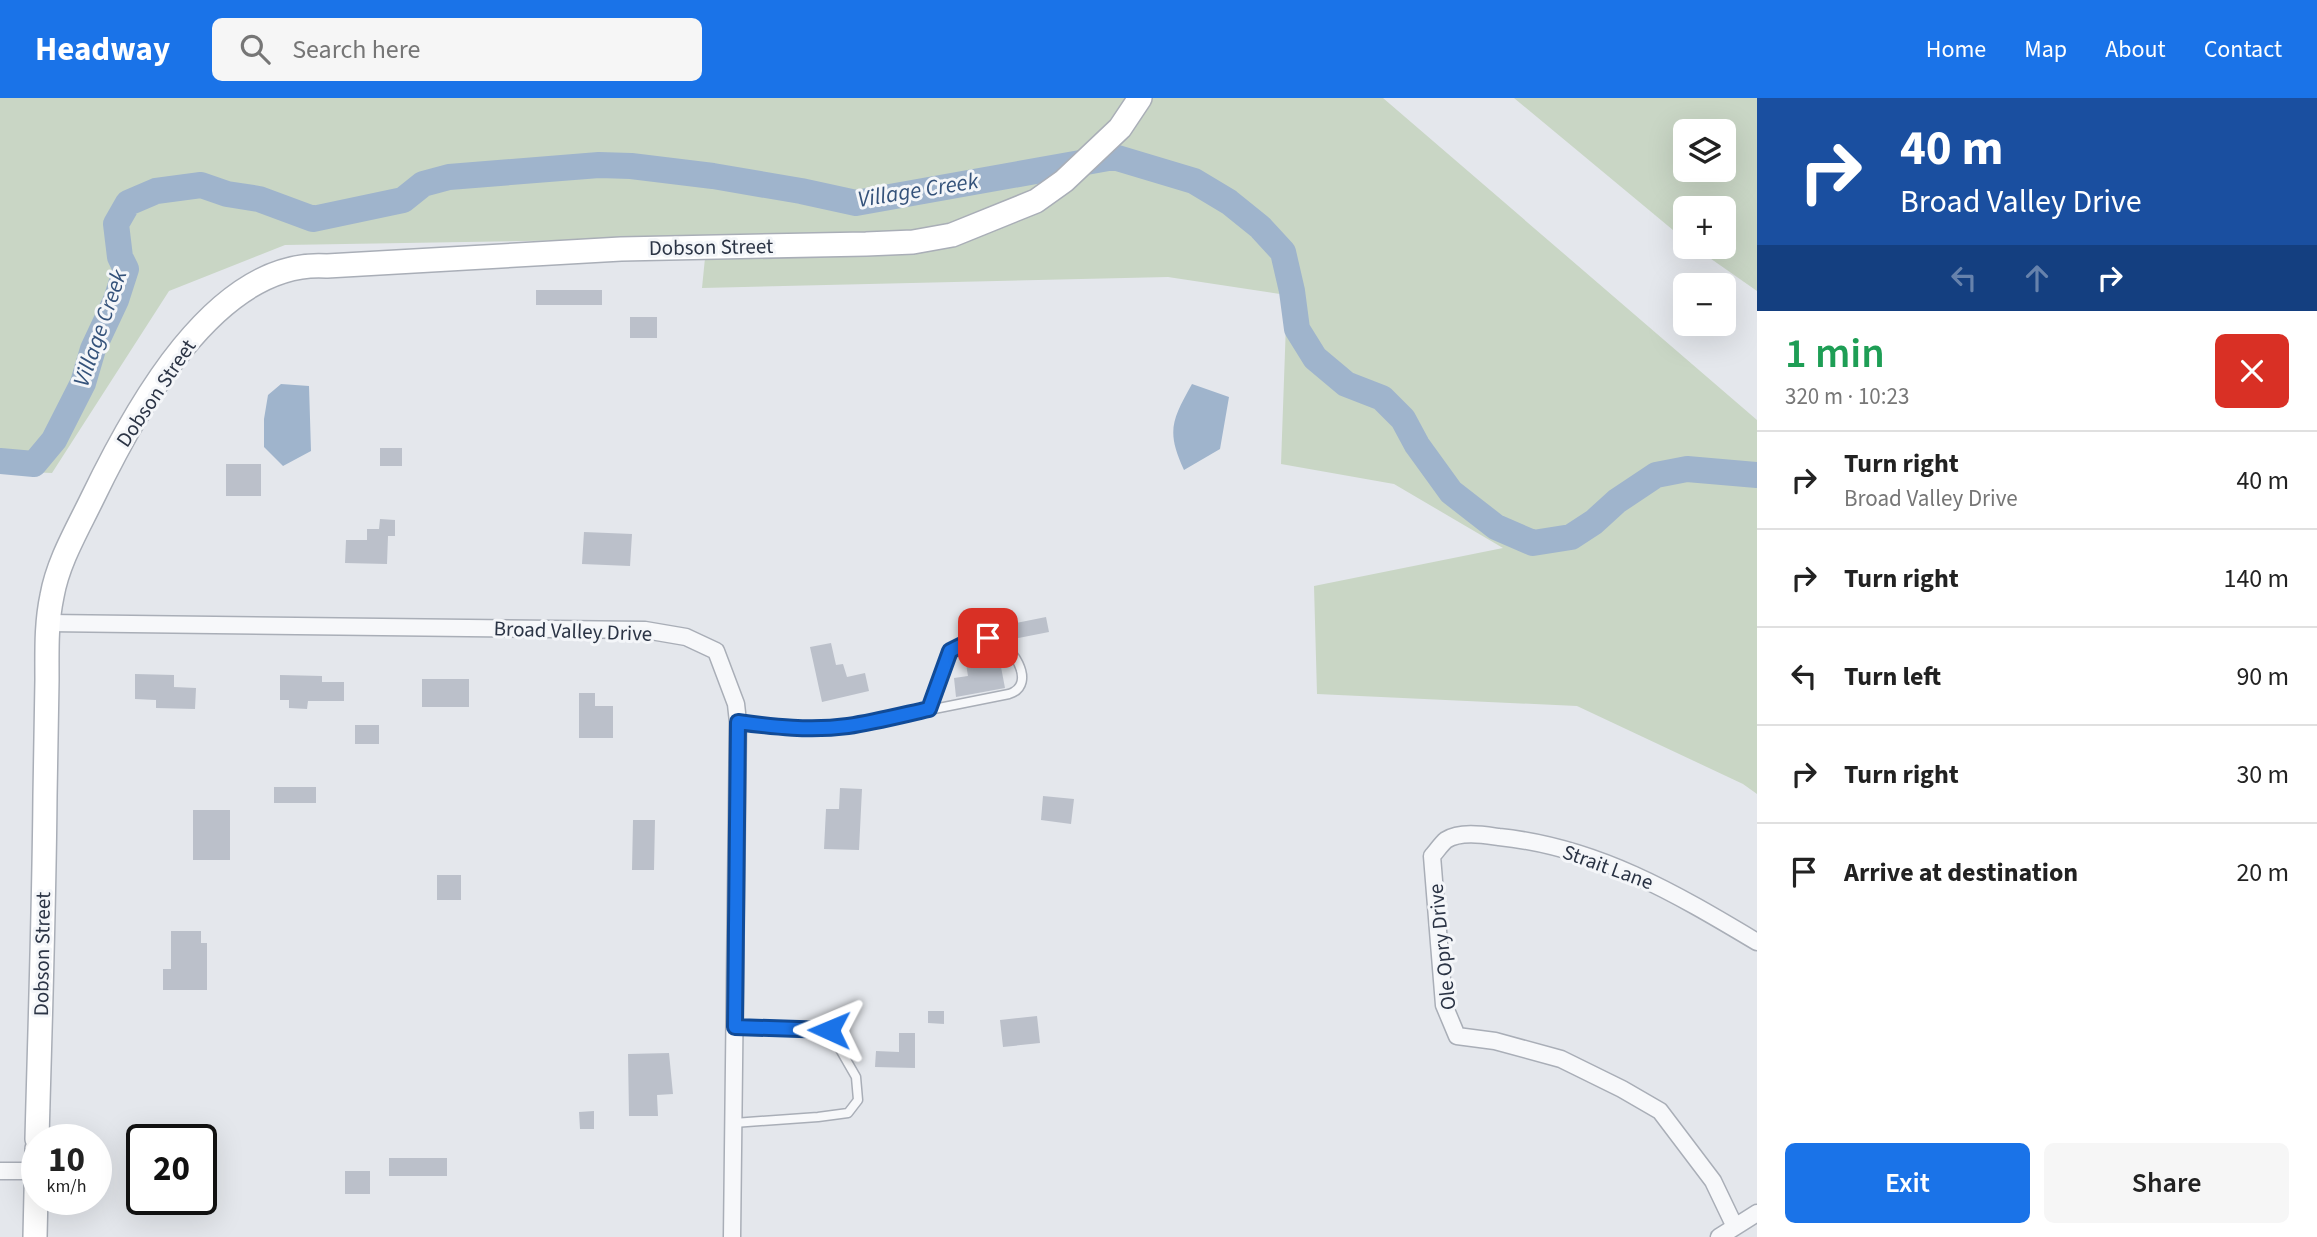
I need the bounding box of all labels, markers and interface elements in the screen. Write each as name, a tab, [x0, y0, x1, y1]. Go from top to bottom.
search box	[212, 18, 702, 81]
text: Headway	[35, 26, 170, 73]
icon: search	[236, 30, 274, 68]
text: Search here	[292, 31, 420, 68]
text: Home	[1926, 32, 1986, 67]
text: Map	[2024, 32, 2067, 67]
text: About	[2105, 32, 2166, 67]
text: Contact	[2204, 32, 2282, 67]
text: 40 m	[1900, 114, 2004, 184]
map controls	[1673, 119, 1736, 336]
button: layers	[1673, 119, 1736, 182]
icon: right	[1785, 126, 1876, 217]
water label: Village Creek	[855, 164, 982, 216]
text: Broad Valley Drive	[1900, 179, 2142, 225]
button: +	[1673, 196, 1736, 259]
street label: Dobson Street	[649, 231, 773, 263]
icon: left	[1945, 259, 1983, 297]
icon: ahead	[2018, 259, 2056, 297]
icon: right	[2091, 259, 2129, 297]
water label: Village Creek	[65, 264, 136, 391]
button: −	[1673, 273, 1736, 336]
text: 1 min	[1785, 324, 1885, 384]
street label: Dobson Street	[109, 333, 203, 453]
button: close	[2215, 334, 2289, 408]
text: 320 m · 10:23	[1785, 380, 1909, 413]
text: Turn right	[1844, 445, 1959, 482]
icon: right	[1785, 461, 1823, 499]
text: 40 m	[2236, 462, 2289, 499]
text: Broad Valley Drive	[1844, 482, 2018, 515]
icon: right	[1785, 559, 1823, 597]
text: Turn right	[1844, 560, 1959, 597]
text: 140 m	[2223, 560, 2289, 597]
pin	[958, 608, 1018, 668]
street label: Broad Valley Drive	[493, 613, 653, 649]
icon: arrive	[969, 619, 1007, 657]
icon: left	[1785, 657, 1823, 695]
text: Turn left	[1844, 658, 1941, 695]
text: 90 m	[2236, 658, 2289, 695]
icon: right	[1785, 755, 1823, 793]
text: Turn right	[1844, 756, 1959, 793]
text: 30 m	[2236, 756, 2289, 793]
street label: Strait Lane	[1559, 837, 1657, 897]
icon: arrive	[1785, 853, 1823, 891]
text: Arrive at destination	[1844, 854, 2078, 891]
text: 20 m	[2236, 854, 2289, 891]
street label: Ole Opry Drive	[1420, 882, 1464, 1012]
street label: Dobson Street	[26, 892, 58, 1016]
position arrow	[792, 993, 866, 1067]
speed limit sign: 20	[126, 1124, 217, 1215]
text: 10	[48, 1135, 85, 1185]
button: Exit	[1785, 1143, 2030, 1223]
button: Share	[2044, 1143, 2289, 1223]
text: km/h	[47, 1174, 86, 1199]

